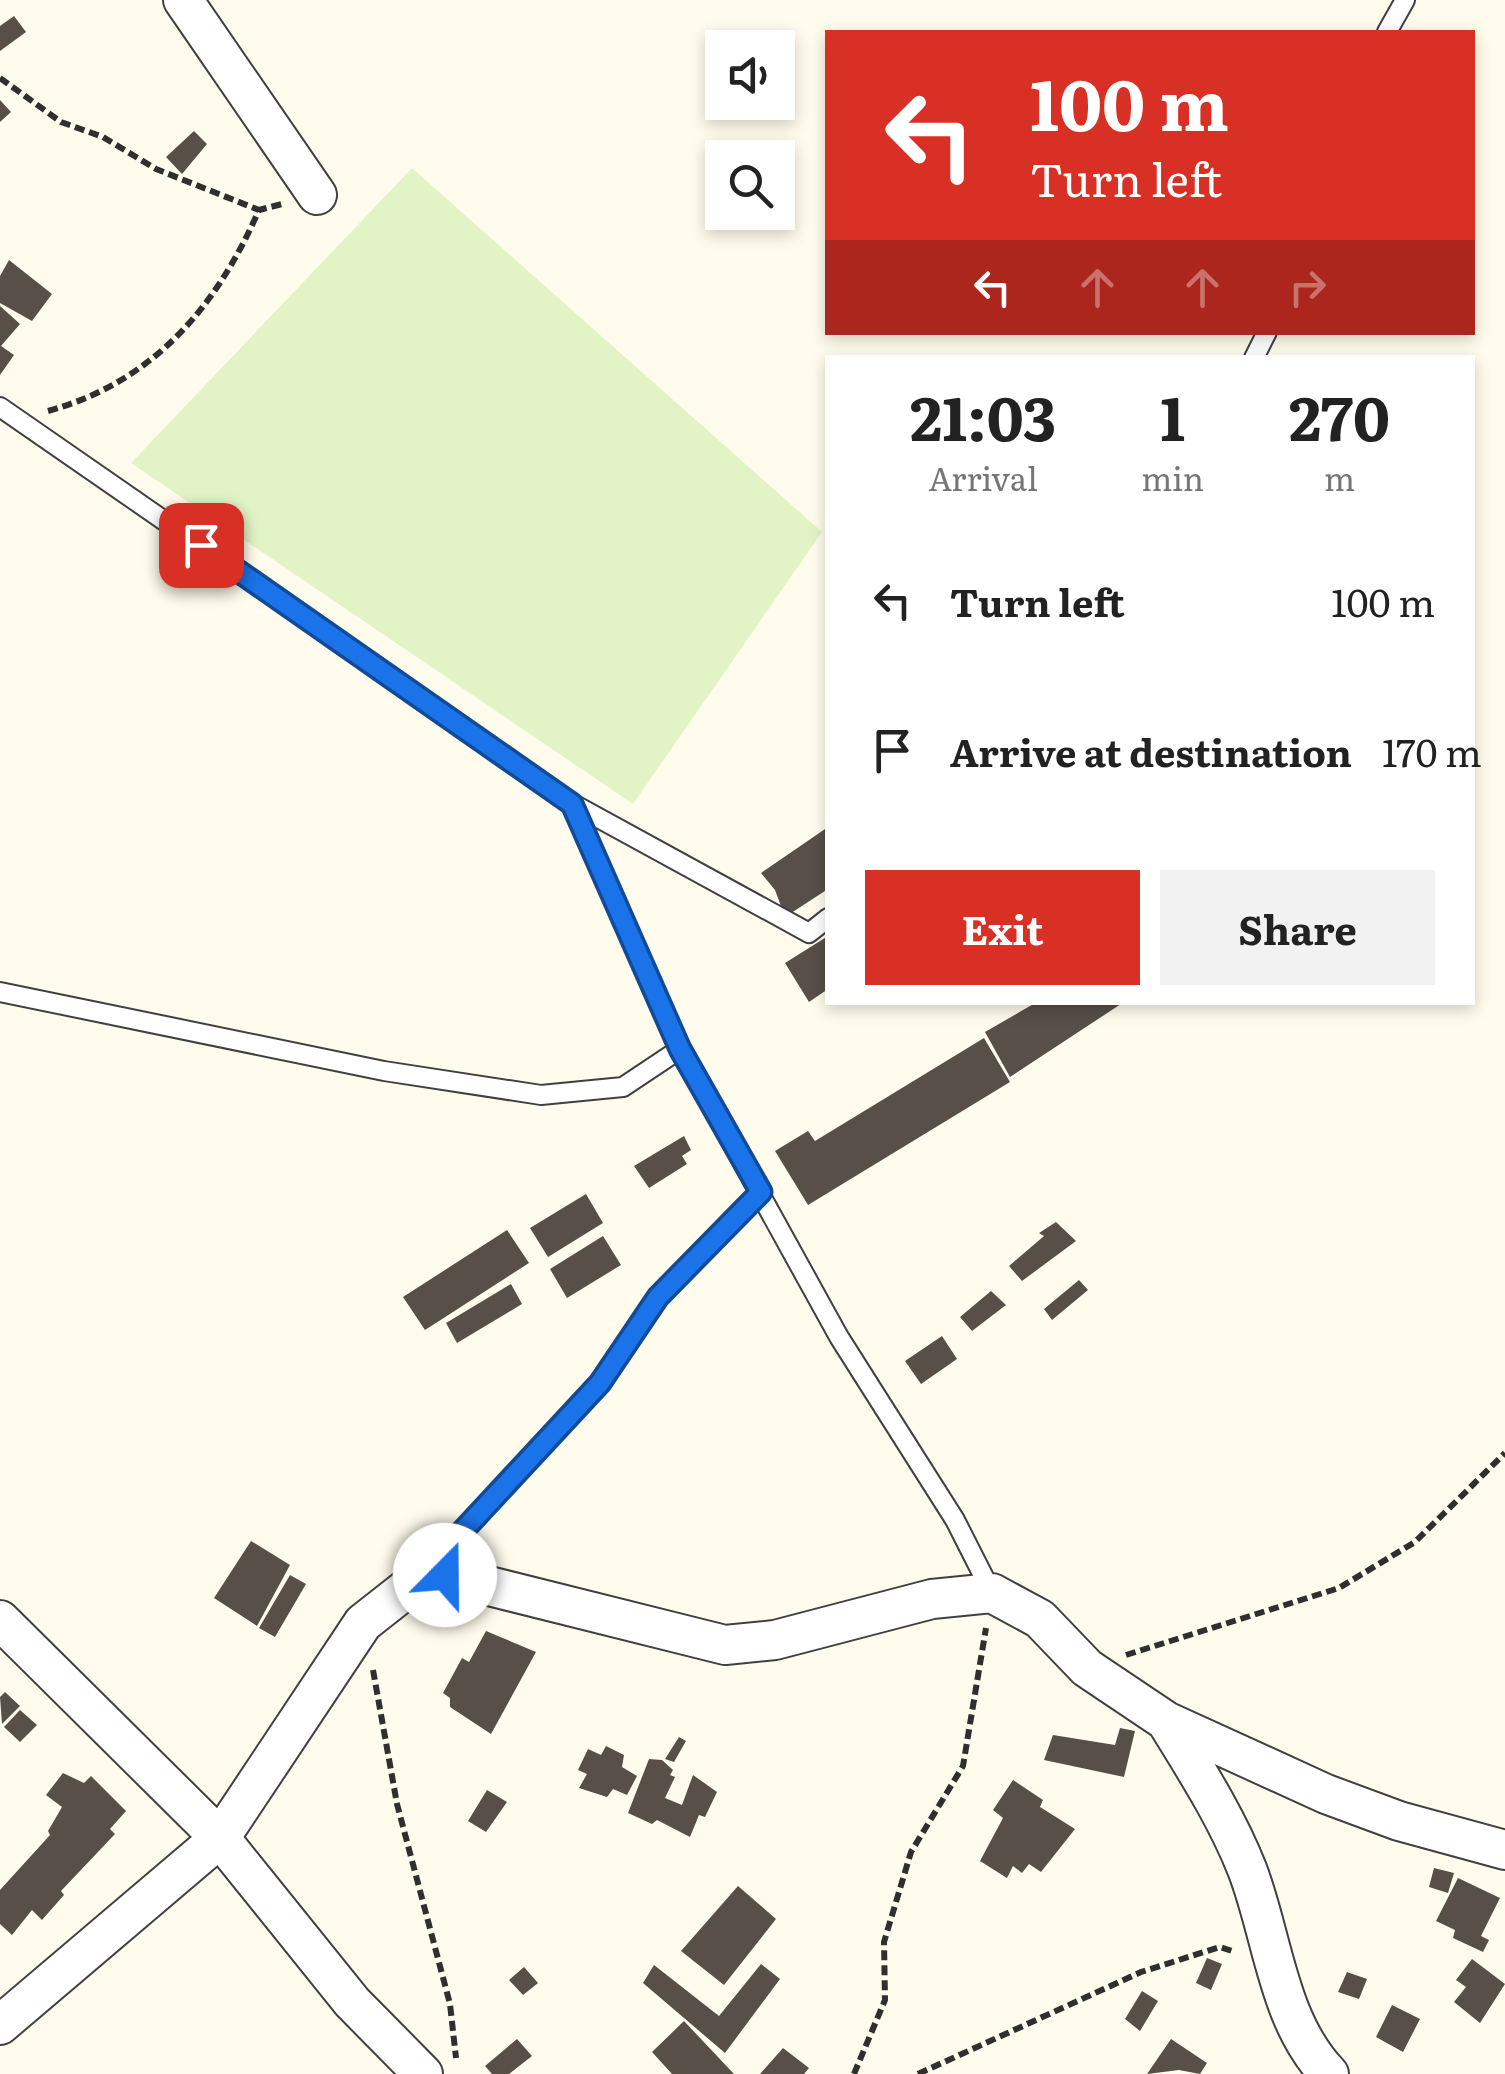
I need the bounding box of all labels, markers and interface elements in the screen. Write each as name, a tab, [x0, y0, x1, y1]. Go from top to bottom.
map controls	[705, 30, 795, 230]
button: sound	[705, 30, 795, 120]
text: 100 m	[1030, 49, 1229, 153]
icon: left	[865, 70, 995, 200]
button: search	[705, 140, 795, 230]
text: Turn left	[1030, 144, 1222, 211]
icon: left	[965, 260, 1020, 315]
icon: ahead	[1070, 260, 1125, 315]
icon: ahead	[1175, 260, 1230, 315]
icon: right	[1280, 260, 1335, 315]
text: 21:03	[910, 370, 1056, 459]
text: 1	[1160, 370, 1185, 459]
text: 270	[1289, 370, 1390, 459]
text: Arrival	[928, 453, 1038, 501]
text: min	[1141, 453, 1204, 501]
text: m	[1324, 453, 1355, 501]
pin	[159, 503, 244, 588]
icon: arrive	[174, 518, 229, 573]
text: Turn left	[950, 572, 1125, 629]
text: 100 m	[1331, 572, 1435, 629]
icon: left	[865, 573, 920, 628]
text: Arrive at destination	[950, 722, 1352, 779]
text: 170 m	[1382, 722, 1482, 779]
icon: arrive	[865, 723, 920, 778]
button: Exit	[865, 870, 1140, 985]
button: Share	[1160, 870, 1435, 985]
position arrow	[393, 1523, 497, 1627]

